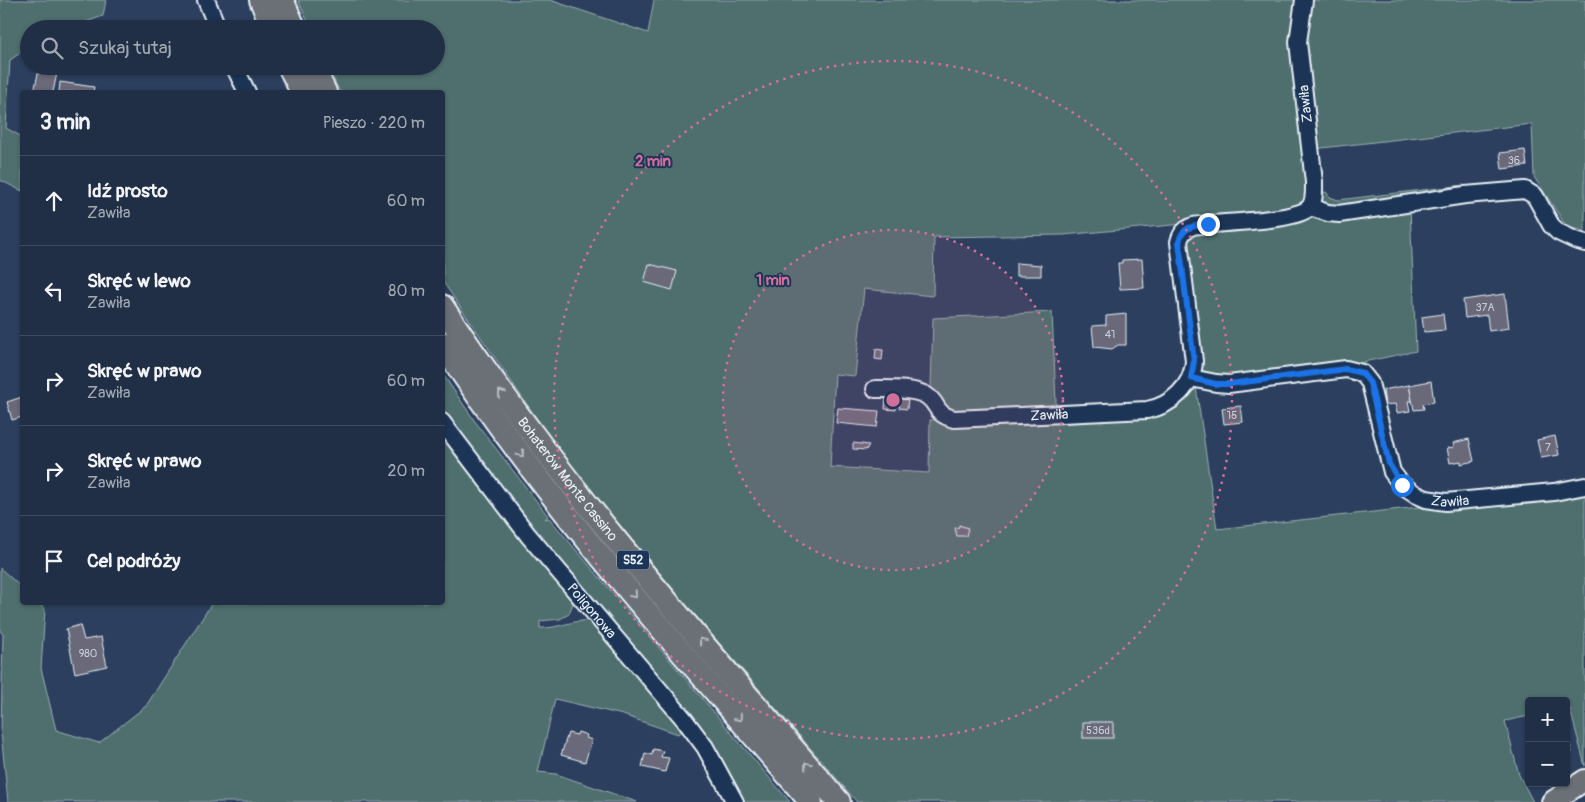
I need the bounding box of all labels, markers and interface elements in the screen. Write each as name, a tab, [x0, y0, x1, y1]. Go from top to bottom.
search box	[20, 20, 445, 75]
icon: search	[38, 34, 66, 62]
text: Szukaj tutaj	[78, 36, 172, 60]
street label: Zawiła	[1295, 84, 1316, 124]
text: 3 min	[40, 109, 90, 136]
text: Pieszo · 220 m	[323, 113, 425, 133]
text: 2 min	[635, 152, 671, 171]
house number: 36	[1508, 154, 1520, 167]
text: Idź prosto	[87, 179, 168, 203]
icon: ahead	[40, 187, 68, 215]
text: 60 m	[387, 191, 425, 211]
text: Zawiła	[87, 203, 130, 223]
route end	[1197, 213, 1220, 236]
text: Skręć w lewo	[87, 269, 191, 293]
text: 1 min	[756, 271, 790, 290]
icon: left	[40, 277, 68, 305]
text: 80 m	[388, 281, 425, 301]
text: Zawiła	[87, 293, 130, 313]
house number: 37A	[1475, 301, 1495, 314]
house number: 41	[1105, 328, 1115, 341]
text: Skręć w prawo	[87, 359, 201, 383]
icon: right	[40, 367, 68, 395]
text: 60 m	[387, 371, 425, 391]
text: Zawiła	[87, 383, 130, 403]
one-way arrow	[497, 389, 506, 398]
centre of rings	[884, 391, 902, 409]
street label: Zawiła	[1030, 406, 1069, 424]
house number: 15	[1227, 409, 1237, 422]
street label: Bohaterów Monte Cassino	[514, 414, 622, 545]
house number: 7	[1545, 441, 1551, 454]
one-way arrow	[516, 448, 524, 457]
text: Skręć w prawo	[87, 449, 201, 473]
icon: right	[40, 457, 68, 485]
text: 20 m	[387, 461, 425, 481]
text: Zawiła	[87, 473, 130, 493]
route start	[1391, 474, 1414, 497]
street label: Zawiła	[1430, 492, 1470, 511]
icon: arrive	[40, 547, 68, 575]
text: Cel podróży	[87, 549, 180, 573]
road number: S52	[617, 550, 649, 570]
street label: Poligonowa	[563, 580, 620, 642]
one-way arrow	[628, 589, 636, 598]
one-way arrow	[698, 638, 707, 647]
house number: 980	[79, 647, 97, 660]
map controls	[1525, 697, 1570, 787]
button: +	[1525, 697, 1570, 742]
one-way arrow	[733, 713, 742, 722]
house number: 536d	[1086, 724, 1110, 737]
button: −	[1525, 742, 1570, 787]
one-way arrow	[804, 762, 813, 771]

